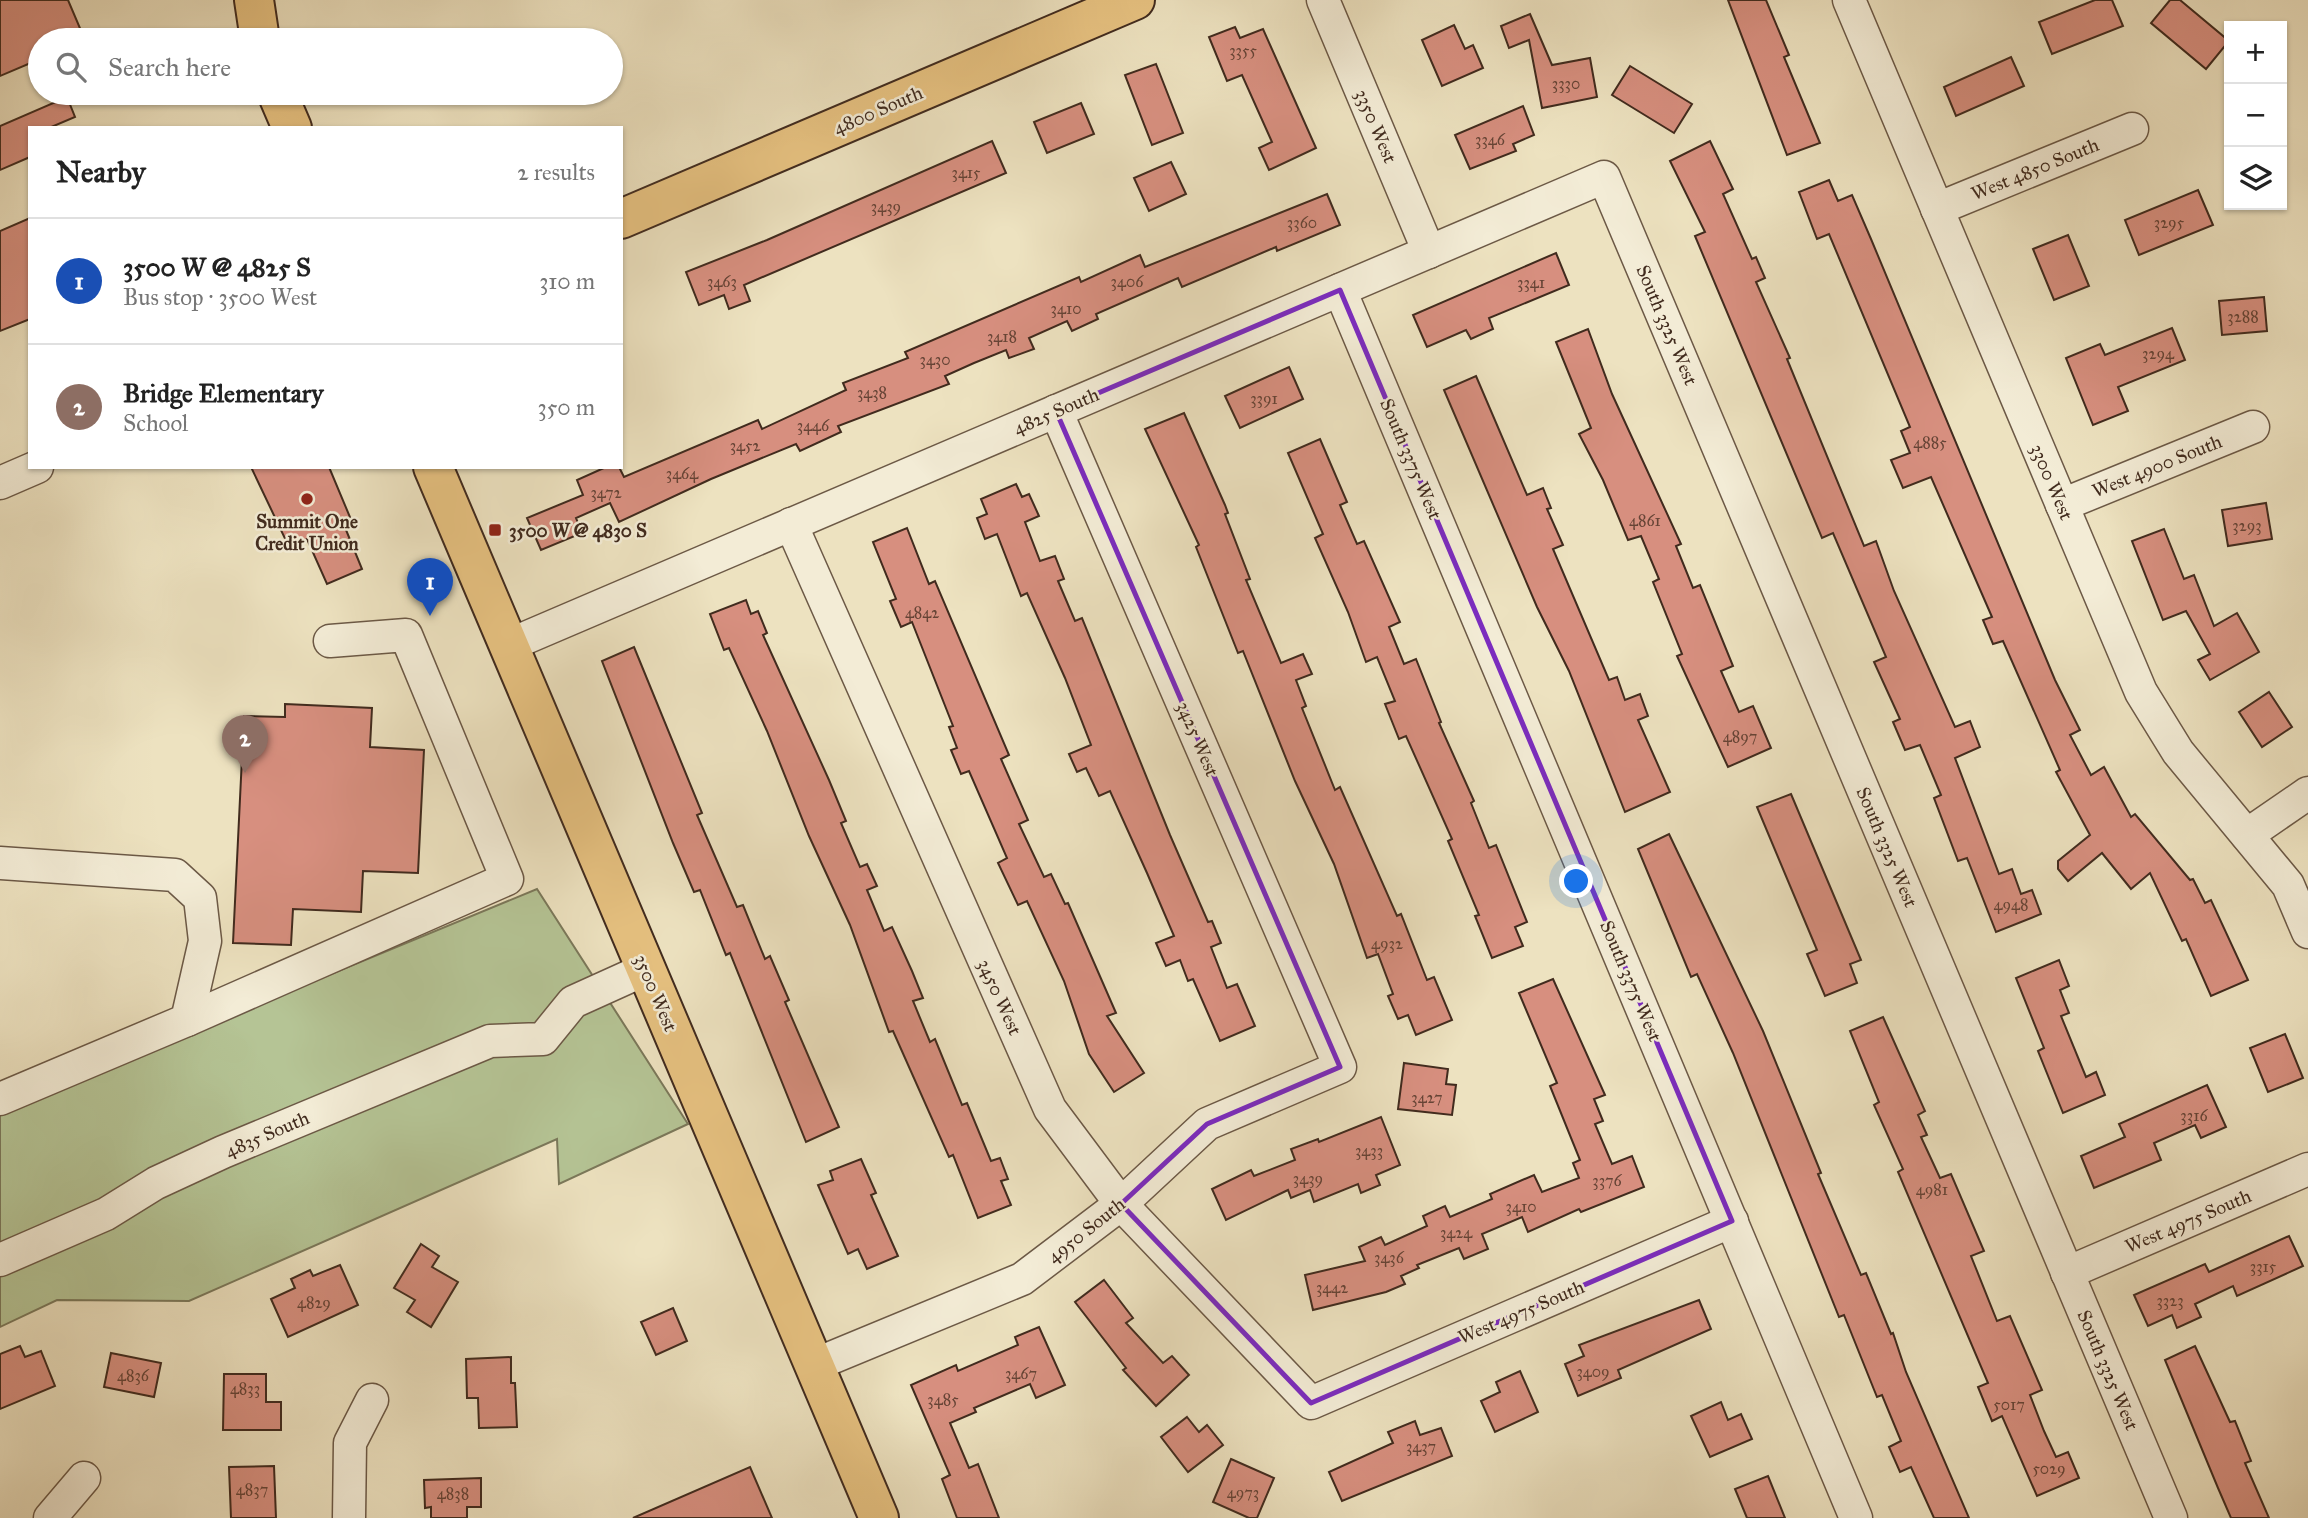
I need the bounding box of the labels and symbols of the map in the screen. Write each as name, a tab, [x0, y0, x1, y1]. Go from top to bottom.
house number: 3355	[1229, 41, 1257, 60]
house number: 3330	[1552, 74, 1580, 93]
street label: 4800 South	[830, 81, 927, 139]
street label: 3350 West	[1350, 86, 1402, 167]
house number: 3346	[1475, 130, 1506, 149]
street label: West 4850 South	[1968, 133, 2103, 205]
house number: 3415	[952, 163, 981, 182]
house number: 3439	[871, 197, 901, 216]
house number: 3360	[1287, 213, 1317, 232]
house number: 3295	[2154, 213, 2185, 232]
street label: South 3325 West	[1631, 261, 1703, 389]
house number: 3463	[707, 272, 737, 291]
house number: 3406	[1111, 272, 1144, 291]
house number: 3341	[1517, 273, 1545, 292]
house number: 3410	[1051, 299, 1081, 318]
house number: 3288	[2227, 307, 2259, 326]
house number: 3418	[987, 327, 1017, 346]
house number: 3294	[2142, 344, 2175, 363]
house number: 3430	[919, 350, 951, 369]
street label: 4825 South	[1010, 382, 1103, 439]
house number: 3438	[857, 383, 887, 402]
house number: 3391	[1250, 389, 1278, 408]
street label: South 3375 West	[1375, 395, 1447, 523]
house number: 3446	[797, 416, 830, 435]
street label: West 4900 South	[2089, 429, 2226, 503]
house number: 4885	[1913, 433, 1947, 452]
house number: 3452	[730, 436, 760, 455]
street label: 3300 West	[2026, 441, 2078, 524]
house number: 3464	[666, 464, 699, 483]
house number: 3472	[590, 483, 622, 502]
marker: Summit One Credit Union	[299, 491, 315, 507]
place label: Summit One Credit Union	[255, 510, 359, 555]
house number: 4861	[1629, 511, 1661, 530]
house number: 3293	[2232, 516, 2262, 535]
place label: 3500 W @ 4830 S	[509, 519, 647, 543]
marker: 3500 W @ 4830 S	[487, 522, 503, 538]
pin: 1	[407, 558, 453, 616]
house number: 4842	[905, 603, 939, 622]
street label: 3425 West	[1172, 698, 1224, 780]
pin: 2	[222, 715, 268, 773]
house number: 4897	[1723, 727, 1757, 746]
street label: South 3325 West	[1851, 783, 1923, 911]
your location	[1559, 864, 1593, 898]
house number: 4948	[1994, 895, 2028, 914]
street label: South 3375 West	[1595, 917, 1667, 1045]
house number: 4932	[1371, 934, 1403, 953]
street label: 3500 West	[629, 951, 683, 1035]
street label: 3450 West	[973, 955, 1027, 1039]
house number: 3427	[1411, 1088, 1443, 1107]
street label: 4835 South	[221, 1106, 313, 1162]
house number: 3316	[2180, 1106, 2208, 1125]
house number: 3433	[1355, 1141, 1383, 1160]
house number: 3439	[1293, 1169, 1323, 1188]
house number: 3376	[1592, 1171, 1623, 1190]
house number: 4981	[1916, 1180, 1948, 1199]
street label: West 4975 South	[2121, 1184, 2255, 1258]
street label: 4950 South	[1042, 1192, 1130, 1268]
house number: 3410	[1506, 1197, 1536, 1216]
house number: 3424	[1440, 1223, 1473, 1242]
house number: 3436	[1374, 1248, 1405, 1267]
house number: 3315	[2250, 1257, 2277, 1276]
street label: West 4975 South	[1454, 1275, 1588, 1349]
house number: 3442	[1316, 1278, 1348, 1297]
house number: 3323	[2156, 1291, 2184, 1310]
house number: 4829	[297, 1293, 331, 1312]
street label: South 3325 West	[2072, 1306, 2144, 1434]
house number: 3409	[1576, 1362, 1610, 1381]
house number: 3467	[1005, 1364, 1037, 1383]
house number: 4836	[117, 1366, 150, 1385]
house number: 4833	[230, 1379, 260, 1398]
house number: 3485	[927, 1390, 959, 1409]
house number: 5017	[1993, 1395, 2025, 1414]
house number: 3437	[1406, 1437, 1436, 1456]
house number: 5029	[2032, 1459, 2066, 1478]
house number: 4837	[236, 1480, 268, 1499]
house number: 4973	[1227, 1483, 1259, 1502]
house number: 4838	[437, 1484, 469, 1503]

